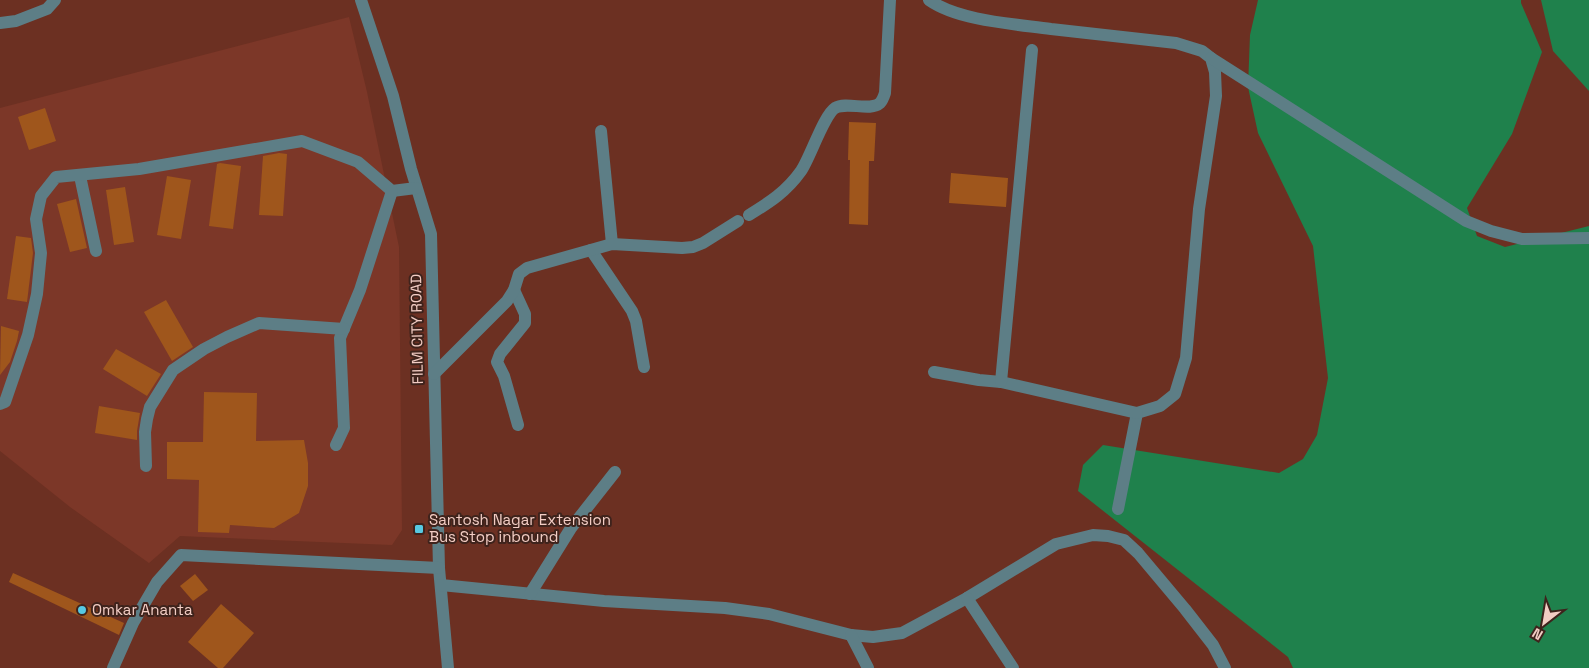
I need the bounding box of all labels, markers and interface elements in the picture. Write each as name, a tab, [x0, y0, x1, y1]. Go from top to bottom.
street label: FILM CITY ROAD	[406, 274, 427, 384]
place label: Santosh Nagar Extension Bus Stop inbound	[429, 510, 611, 546]
marker: Santosh Nagar Extension Bus Stop inbound	[413, 523, 425, 535]
north arrow	[1519, 598, 1569, 648]
place label: Omkar Ananta	[92, 600, 193, 619]
marker: Omkar Ananta	[76, 604, 88, 616]
text: N	[1529, 624, 1546, 644]

